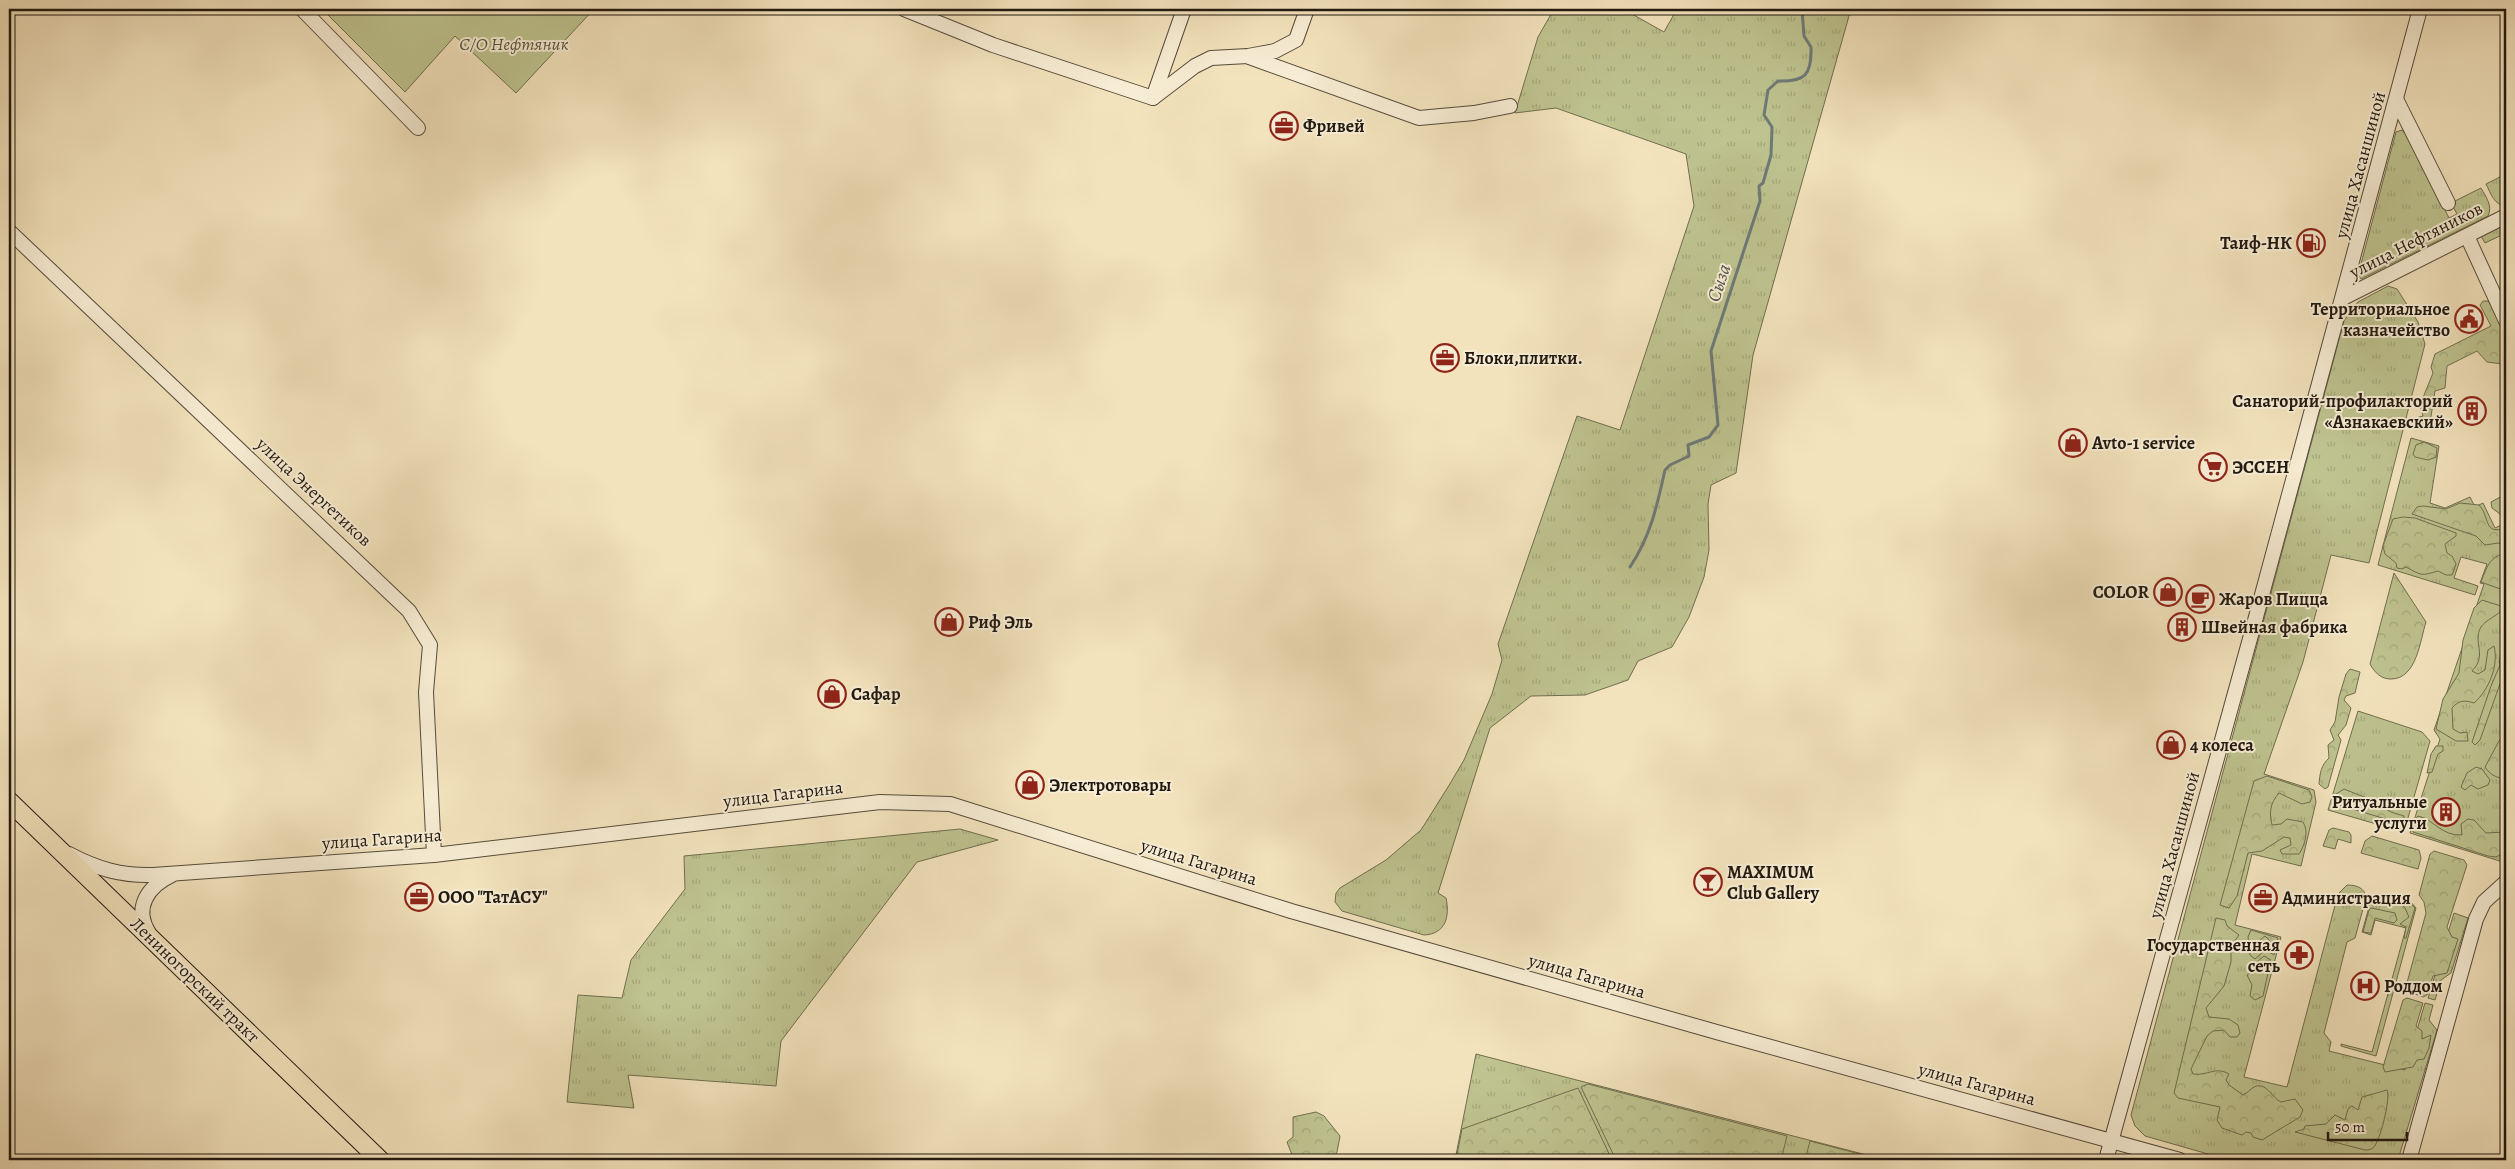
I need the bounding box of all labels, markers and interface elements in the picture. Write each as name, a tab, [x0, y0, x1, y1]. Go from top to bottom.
park label: С/О Нефтяник	[459, 32, 569, 56]
street label: улица Хасаншиной	[2329, 89, 2391, 242]
office icon: Фривей	[1269, 111, 1299, 141]
place label: Фривей	[1303, 114, 1365, 138]
street label: улица Нефтяников	[2345, 196, 2487, 284]
fuel station icon: Таиф-НК	[2296, 228, 2326, 258]
place label: Таиф-НК	[2220, 231, 2292, 255]
water label: Сыза	[1701, 261, 1737, 305]
place label: Территориальное казначейство	[2311, 297, 2450, 342]
public building icon: Территориальное казначейство	[2454, 304, 2484, 334]
office icon: Блоки,плитки.	[1430, 343, 1460, 373]
place label: Блоки,плитки.	[1464, 346, 1583, 370]
place label: Санаторий-профилакторий «Азнакаевский»	[2232, 389, 2453, 434]
building icon: Санаторий-профилакторий «Азнакаевский»	[2457, 396, 2487, 426]
shop icon: Avto-1 service	[2058, 428, 2088, 458]
place label: Avto-1 service	[2091, 431, 2195, 455]
street label: улица Энергетиков	[250, 432, 377, 552]
supermarket icon: ЭССЕН	[2198, 452, 2228, 482]
place label: ЭССЕН	[2232, 455, 2289, 479]
shop icon: COLOR	[2153, 577, 2183, 607]
place label: COLOR	[2093, 580, 2149, 604]
cafe icon: Жаров Пицца	[2185, 584, 2215, 614]
place label: Жаров Пицца	[2219, 587, 2329, 611]
shop icon: Риф Эль	[934, 607, 964, 637]
place label: Риф Эль	[968, 610, 1033, 634]
building icon: Швейная фабрика	[2167, 612, 2197, 642]
place label: Швейная фабрика	[2201, 615, 2348, 639]
shop icon: Сафар	[817, 679, 847, 709]
place label: Сафар	[851, 682, 901, 706]
shop icon: 4 колеса	[2156, 730, 2186, 760]
place label: 4 колеса	[2190, 733, 2254, 757]
street label: улица Хасаншиной	[2143, 769, 2205, 922]
shop icon: Электротовары	[1015, 770, 1045, 800]
place label: Электротовары	[1049, 773, 1171, 797]
street label: улица Гагарина	[721, 775, 845, 813]
place label: Ритуальные услуги	[2332, 790, 2427, 835]
building icon: Ритуальные услуги	[2431, 797, 2461, 827]
street label: улица Гагарина	[320, 823, 443, 855]
street label: улица Гагарина	[1137, 833, 1261, 891]
place label: MAXIMUM Club Gallery	[1727, 860, 1820, 905]
bar icon: MAXIMUM Club Gallery	[1693, 867, 1723, 897]
office icon: ООО "ТатАСУ"	[404, 882, 434, 912]
office icon: Администрация	[2248, 883, 2278, 913]
place label: ООО "ТатАСУ"	[438, 885, 548, 909]
place label: Администрация	[2281, 886, 2411, 910]
street label: Лениногорский тракт	[125, 912, 265, 1048]
place label: Государственная сеть	[2147, 933, 2281, 978]
pharmacy icon: Государственная сеть	[2284, 940, 2314, 970]
street label: улица Гагарина	[1525, 948, 1649, 1004]
hospital icon: Роддом	[2350, 971, 2380, 1001]
place label: Роддом	[2384, 974, 2443, 998]
street label: улица Гагарина	[1915, 1057, 2039, 1111]
scale bar	[2328, 1109, 2406, 1141]
text: 50 m	[2335, 1117, 2365, 1137]

